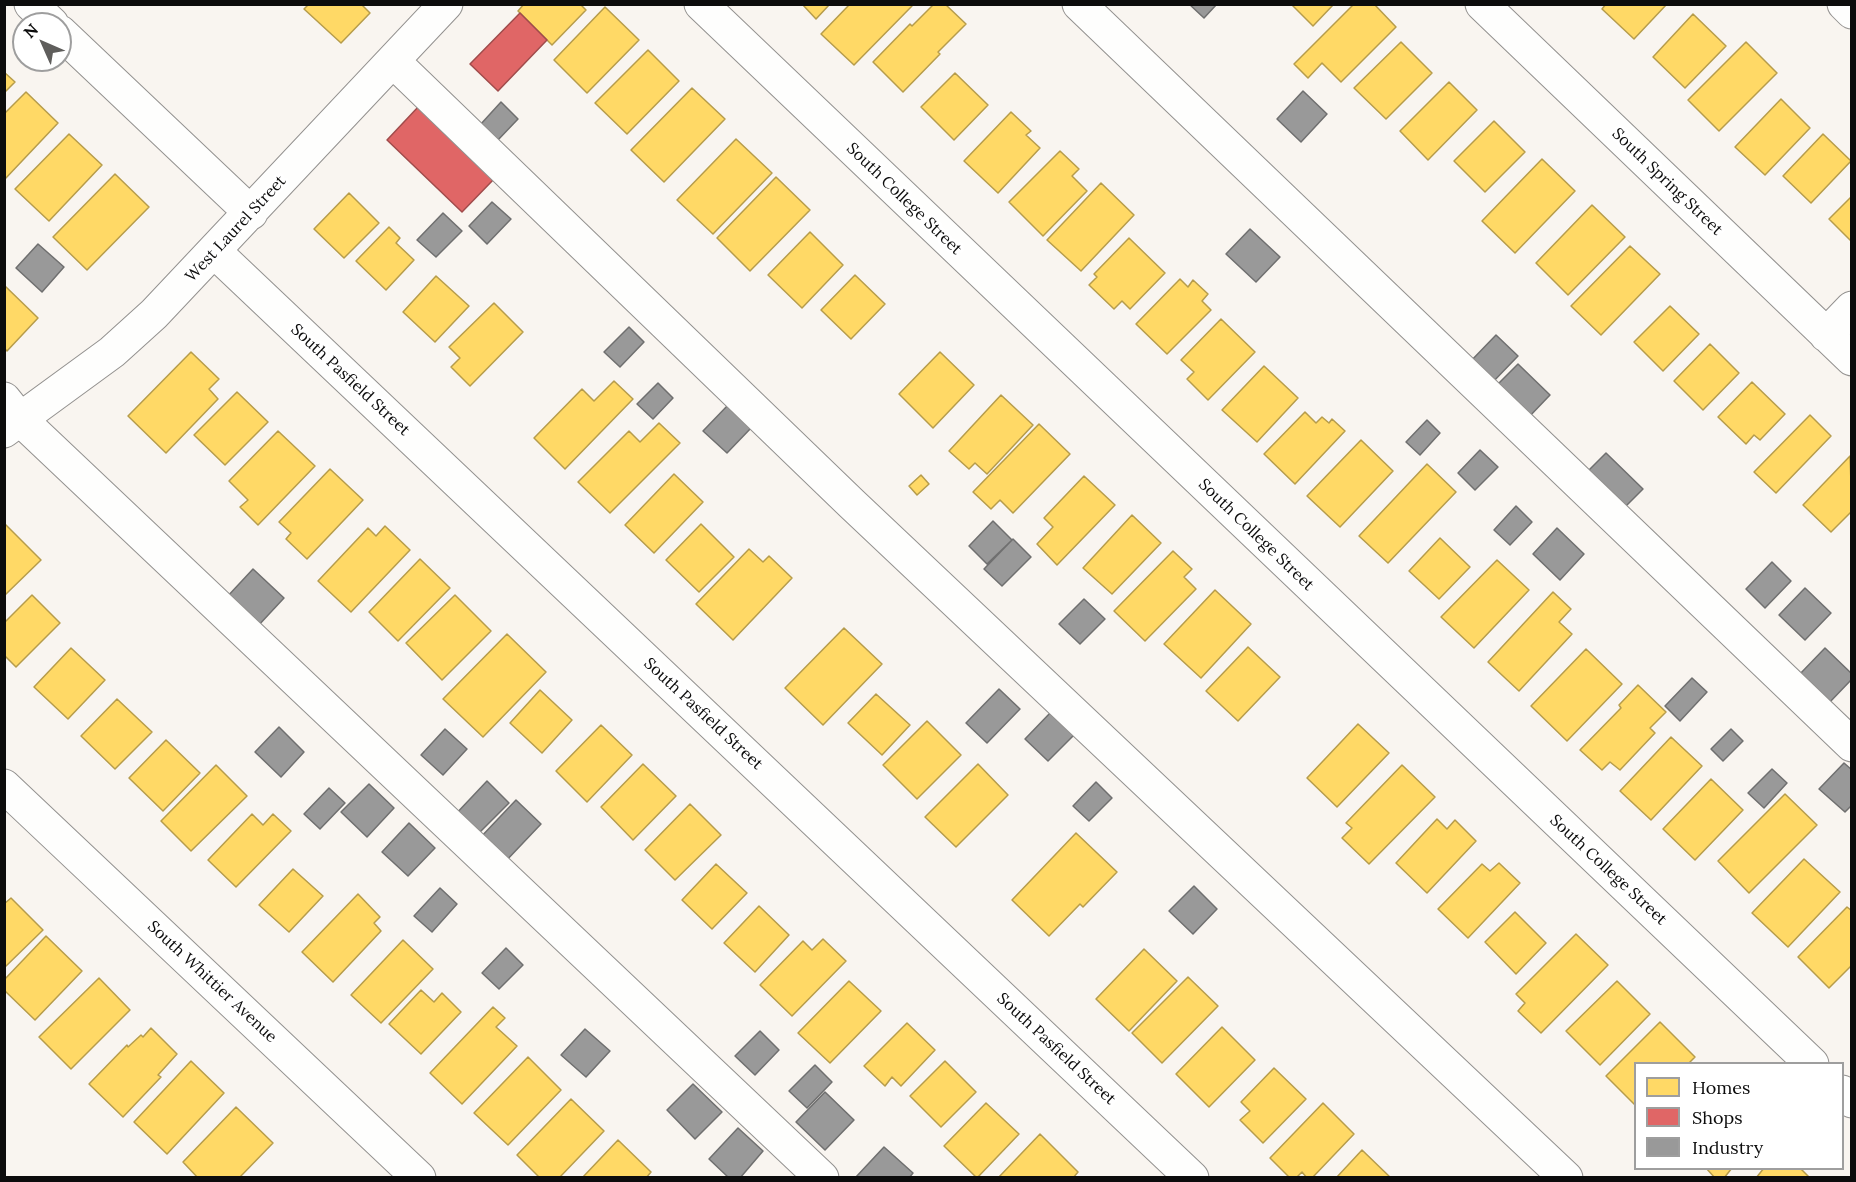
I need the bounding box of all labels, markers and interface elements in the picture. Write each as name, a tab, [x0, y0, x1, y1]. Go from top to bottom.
north arrow	[12, 12, 72, 72]
text: N	[19, 19, 42, 42]
street label: South Spring Street	[1608, 124, 1726, 240]
street label: South College Street	[842, 139, 966, 259]
street label: West Laurel Street	[182, 172, 290, 286]
street label: South Pasfield Street	[287, 320, 413, 440]
street label: South College Street	[1194, 475, 1318, 595]
street label: South Pasfield Street	[640, 654, 766, 774]
street label: South College Street	[1546, 811, 1670, 929]
street label: South Whittier Avenue	[143, 917, 281, 1047]
street label: South Pasfield Street	[993, 989, 1119, 1109]
legend	[1634, 1062, 1844, 1170]
text: Homes	[1692, 1076, 1750, 1099]
text: Shops	[1692, 1106, 1743, 1129]
text: Industry	[1692, 1136, 1763, 1159]

